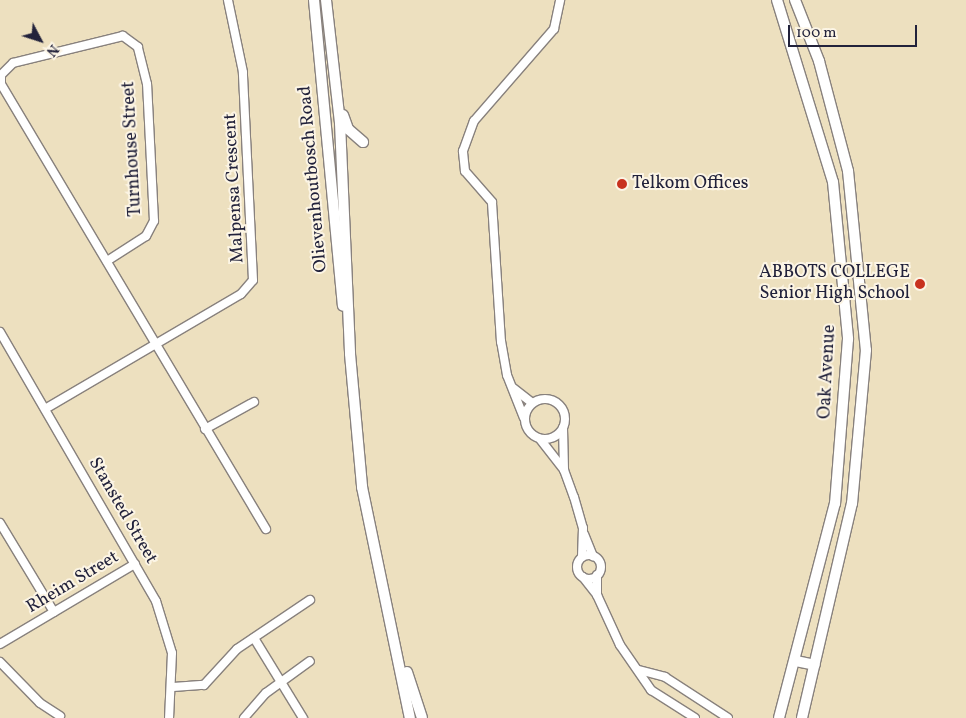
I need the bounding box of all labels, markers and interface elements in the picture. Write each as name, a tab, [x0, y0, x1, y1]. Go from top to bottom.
north arrow	[15, 15, 65, 65]
scale bar	[791, 15, 920, 47]
text: 100 m	[796, 23, 836, 44]
text: N	[41, 40, 62, 60]
street label: Turnhouse Street	[119, 81, 147, 217]
street label: Olievenhoutbosch Road	[295, 85, 333, 273]
street label: Malpensa Crescent	[220, 112, 250, 264]
place label: Telkom Offices	[632, 173, 748, 195]
marker: Telkom Offices	[616, 178, 628, 190]
place label: ABBOTS COLLEGE Senior High School	[759, 263, 910, 306]
marker: ABBOTS COLLEGE Senior High School	[914, 278, 926, 290]
street label: Oak Avenue	[815, 324, 841, 420]
street label: Stansted Street	[83, 454, 161, 568]
street label: Rheim Street	[23, 547, 123, 619]

